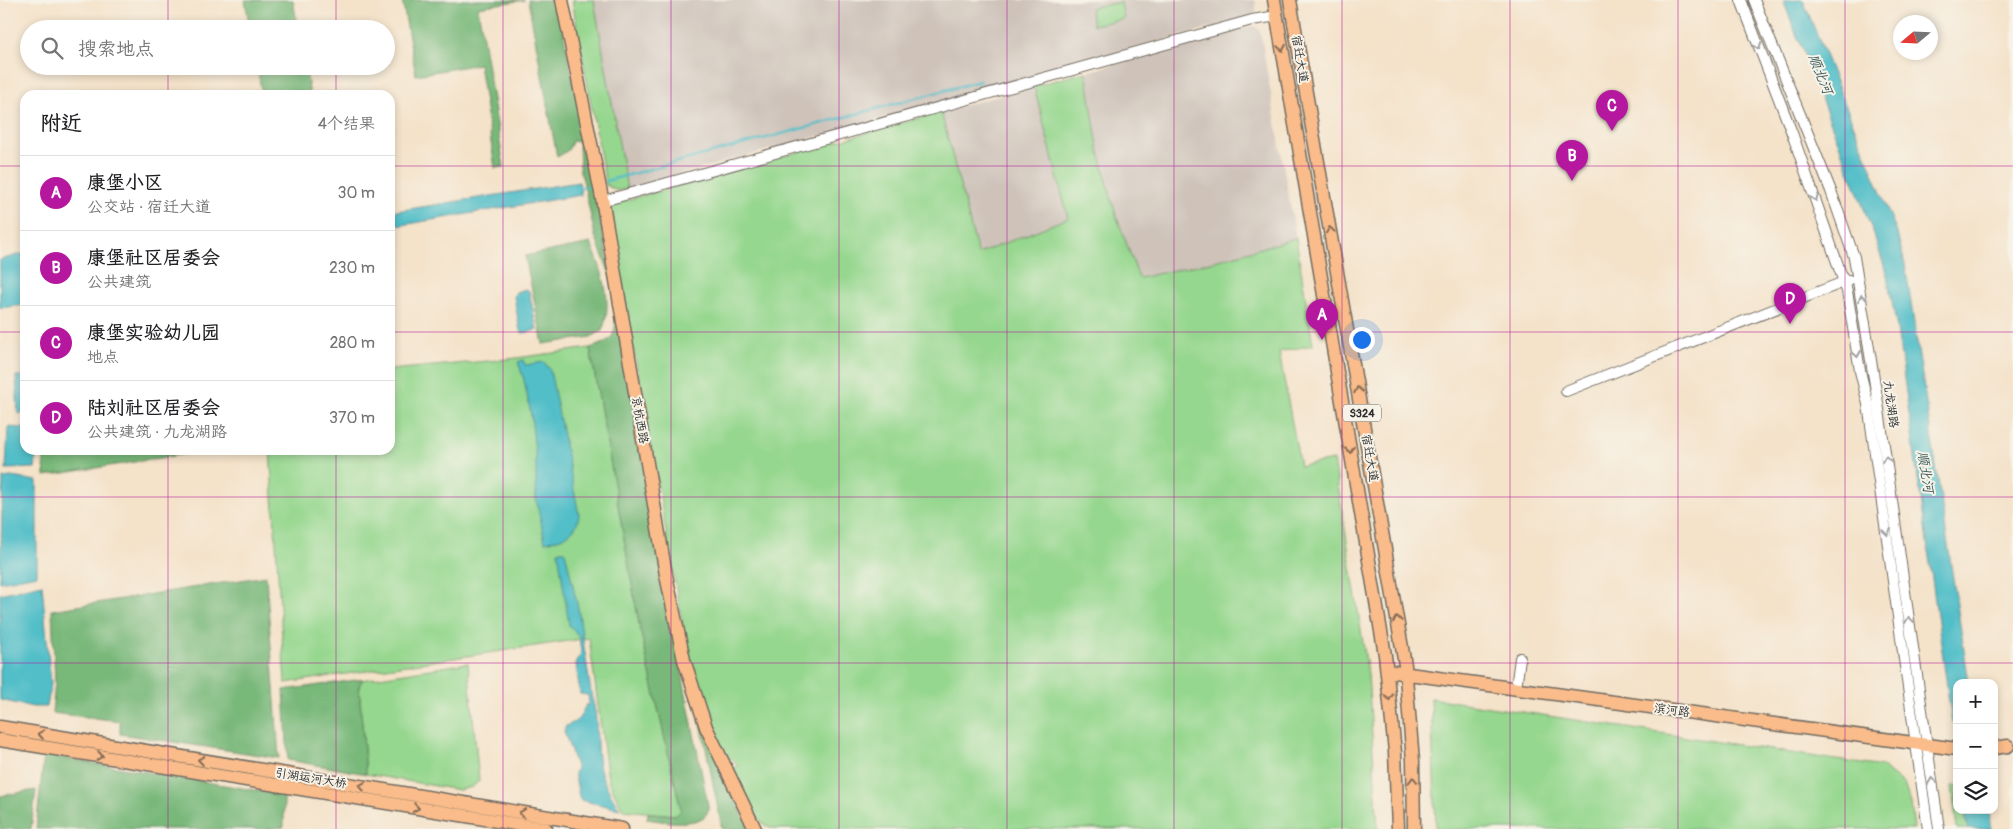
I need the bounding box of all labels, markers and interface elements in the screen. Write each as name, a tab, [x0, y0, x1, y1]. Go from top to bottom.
north arrow	[1893, 15, 1938, 60]
search box	[20, 20, 395, 75]
icon: search	[38, 34, 66, 62]
street label: 宿迁大道	[1288, 34, 1311, 84]
text: 搜索地点	[78, 37, 154, 61]
one-way arrow	[1752, 41, 1762, 49]
one-way arrow	[1277, 44, 1287, 52]
water label: 顺北河	[1805, 52, 1837, 99]
pin: C	[1596, 90, 1628, 131]
text: 附近	[40, 110, 82, 137]
text: 4个结果	[318, 114, 375, 134]
pin: B	[1556, 140, 1588, 181]
text: 康堡小区	[87, 171, 163, 195]
text: A	[51, 183, 61, 203]
text: 30 m	[337, 183, 375, 203]
one-way arrow	[1809, 193, 1819, 202]
text: 公交站 · 宿迁大道	[87, 197, 211, 217]
one-way arrow	[1325, 225, 1335, 234]
text: 康堡社区居委会	[87, 246, 220, 270]
text: B	[51, 258, 61, 278]
text: 230 m	[329, 258, 375, 278]
text: 公共建筑	[87, 272, 151, 292]
pin: D	[1774, 283, 1806, 324]
one-way arrow	[1857, 294, 1867, 303]
pin: A	[1306, 299, 1338, 340]
text: 康堡实验幼儿园	[87, 321, 220, 345]
your location	[1349, 327, 1375, 353]
text: C	[51, 333, 61, 353]
text: 280 m	[329, 333, 375, 353]
text: 地点	[87, 347, 119, 367]
one-way arrow	[1851, 350, 1862, 358]
street label: 九龙湖路	[1880, 379, 1901, 429]
one-way arrow	[1353, 385, 1363, 394]
street label: 京杭西路	[628, 395, 651, 445]
text: 陆刘社区居委会	[87, 396, 220, 420]
road number: S324	[1343, 404, 1381, 422]
text: D	[51, 408, 61, 428]
text: 370 m	[329, 408, 375, 428]
text: 公共建筑 · 九龙湖路	[87, 422, 227, 442]
street label: 宿迁大道	[1358, 433, 1381, 483]
one-way arrow	[1345, 445, 1355, 454]
water label: 顺北河	[1914, 450, 1937, 496]
one-way arrow	[1881, 455, 1892, 463]
one-way arrow	[1881, 527, 1891, 536]
one-way arrow	[1393, 614, 1403, 623]
one-way arrow	[1904, 616, 1915, 624]
map controls	[1953, 679, 1998, 814]
button: +	[1953, 679, 1998, 724]
one-way arrow	[1384, 693, 1395, 701]
street label: 滨河路	[1653, 701, 1691, 720]
button: −	[1953, 724, 1998, 769]
one-way arrow	[37, 729, 45, 740]
one-way arrow	[96, 751, 104, 761]
one-way arrow	[197, 756, 206, 766]
street label: 引湖运河大桥	[274, 765, 349, 792]
button: layers	[1953, 769, 1998, 814]
one-way arrow	[1408, 776, 1418, 784]
one-way arrow	[1928, 776, 1938, 785]
one-way arrow	[357, 782, 366, 792]
one-way arrow	[411, 802, 420, 812]
one-way arrow	[518, 808, 527, 818]

